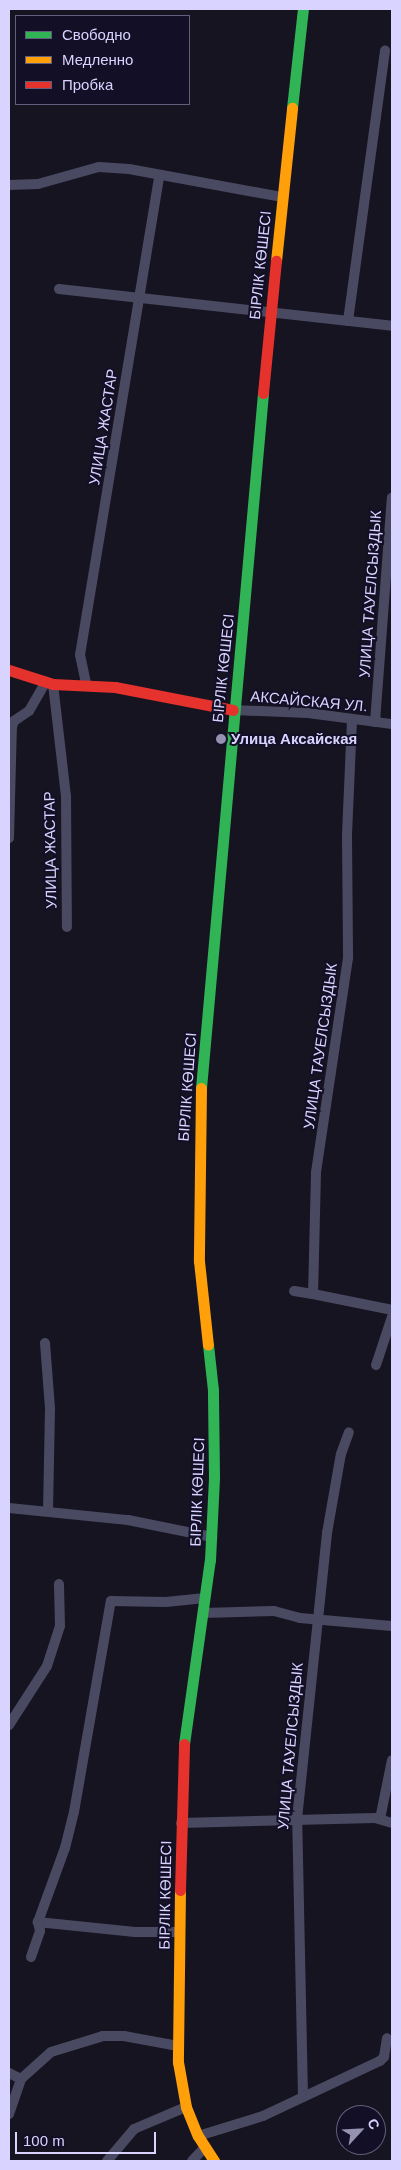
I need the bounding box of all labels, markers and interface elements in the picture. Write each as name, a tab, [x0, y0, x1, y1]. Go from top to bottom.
legend	[15, 15, 190, 105]
text: Свободно	[62, 26, 131, 43]
text: Медленно	[62, 51, 133, 68]
text: Пробка	[62, 76, 113, 93]
street label: БІРЛІК КӨШЕСІ	[245, 210, 275, 320]
street label: УЛИЦА ЖАСТАР	[85, 368, 121, 486]
street label: УЛИЦА ТАУЕЛСЫЗДЫК	[355, 510, 385, 678]
street label: БІРЛІК КӨШЕСІ	[208, 613, 238, 723]
street label: АКСАЙСКАЯ УЛ.	[250, 687, 368, 715]
place label: Улица Аксайская	[231, 730, 357, 748]
marker: Улица Аксайская	[215, 733, 227, 745]
street label: УЛИЦА ЖАСТАР	[40, 791, 60, 909]
street label: УЛИЦА ТАУЕЛСЫЗДЫК	[299, 962, 341, 1130]
street label: БІРЛІК КӨШЕСІ	[174, 1032, 200, 1142]
street label: БІРЛІК КӨШЕСІ	[186, 1437, 208, 1547]
street label: УЛИЦА ТАУЕЛСЫЗДЫК	[274, 1662, 306, 1830]
street label: БІРЛІК КӨШЕСІ	[155, 1840, 175, 1950]
north arrow	[336, 2105, 386, 2155]
text: С	[364, 2116, 383, 2132]
scale bar	[18, 2122, 159, 2154]
text: 100 m	[23, 2132, 65, 2149]

